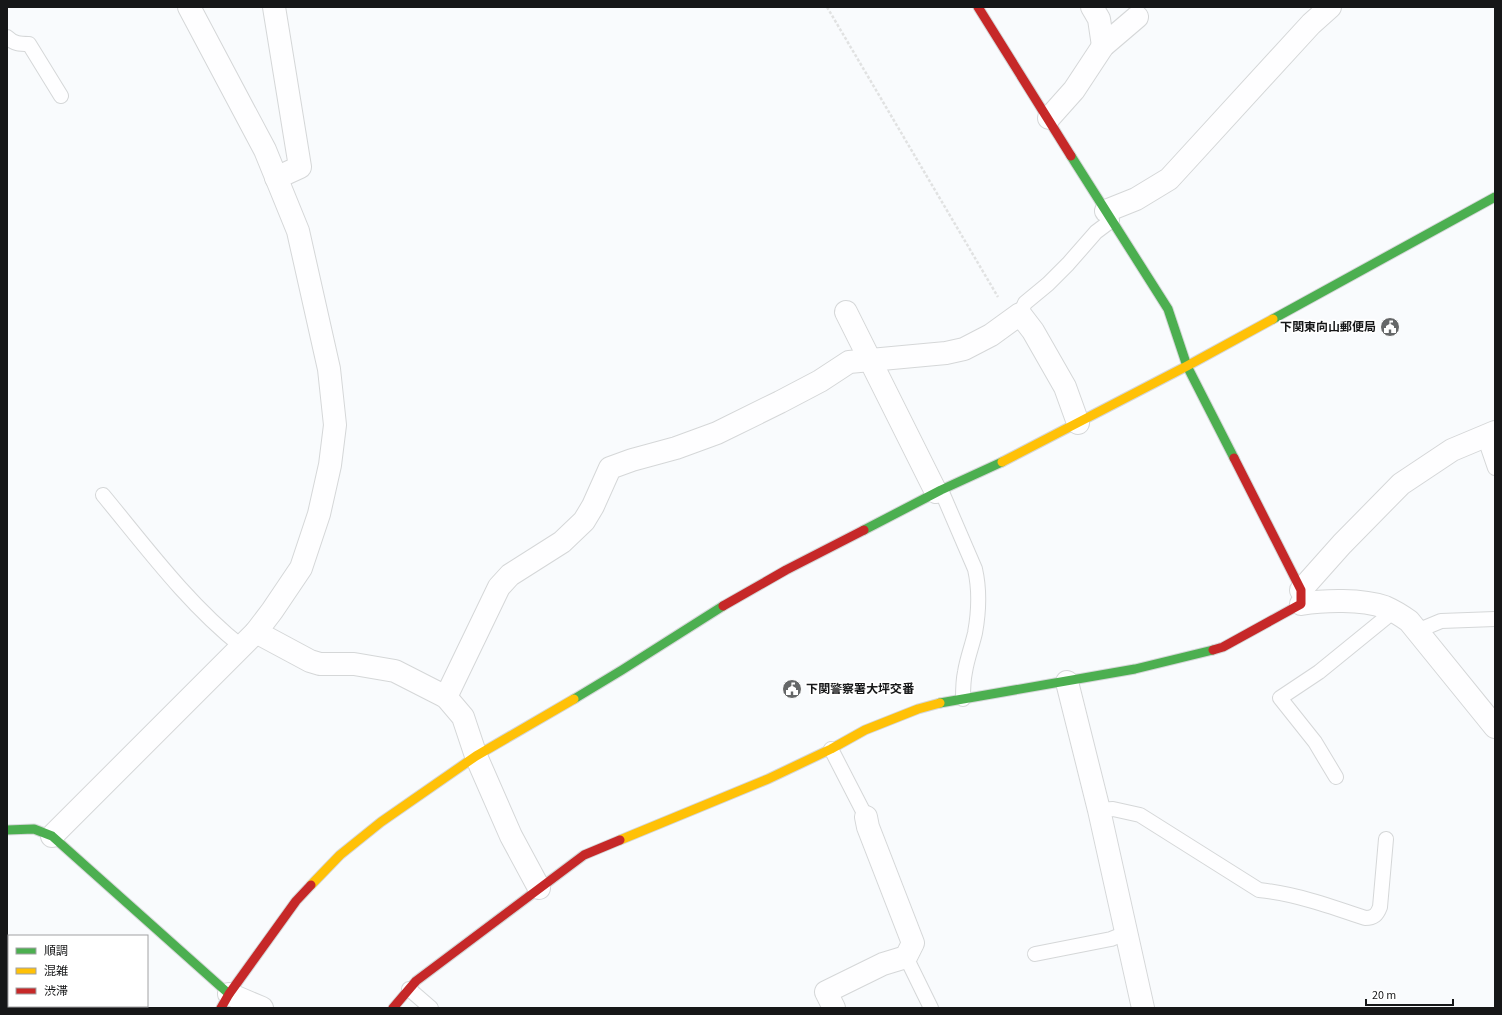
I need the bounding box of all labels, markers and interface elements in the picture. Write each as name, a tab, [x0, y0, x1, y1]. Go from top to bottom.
public building icon: 下関東向山郵便局	[1379, 316, 1401, 338]
place label: 下関東向山郵便局	[1280, 319, 1376, 336]
public building icon: 下関警察署大坪交番	[781, 678, 803, 700]
place label: 下関警察署大坪交番	[806, 681, 915, 698]
legend	[8, 935, 148, 1007]
text: 順調	[44, 943, 68, 960]
text: 混雑	[44, 963, 68, 980]
scale bar	[1366, 981, 1453, 1007]
text: 渋滞	[44, 983, 68, 1000]
text: 20 m	[1372, 987, 1396, 1004]

